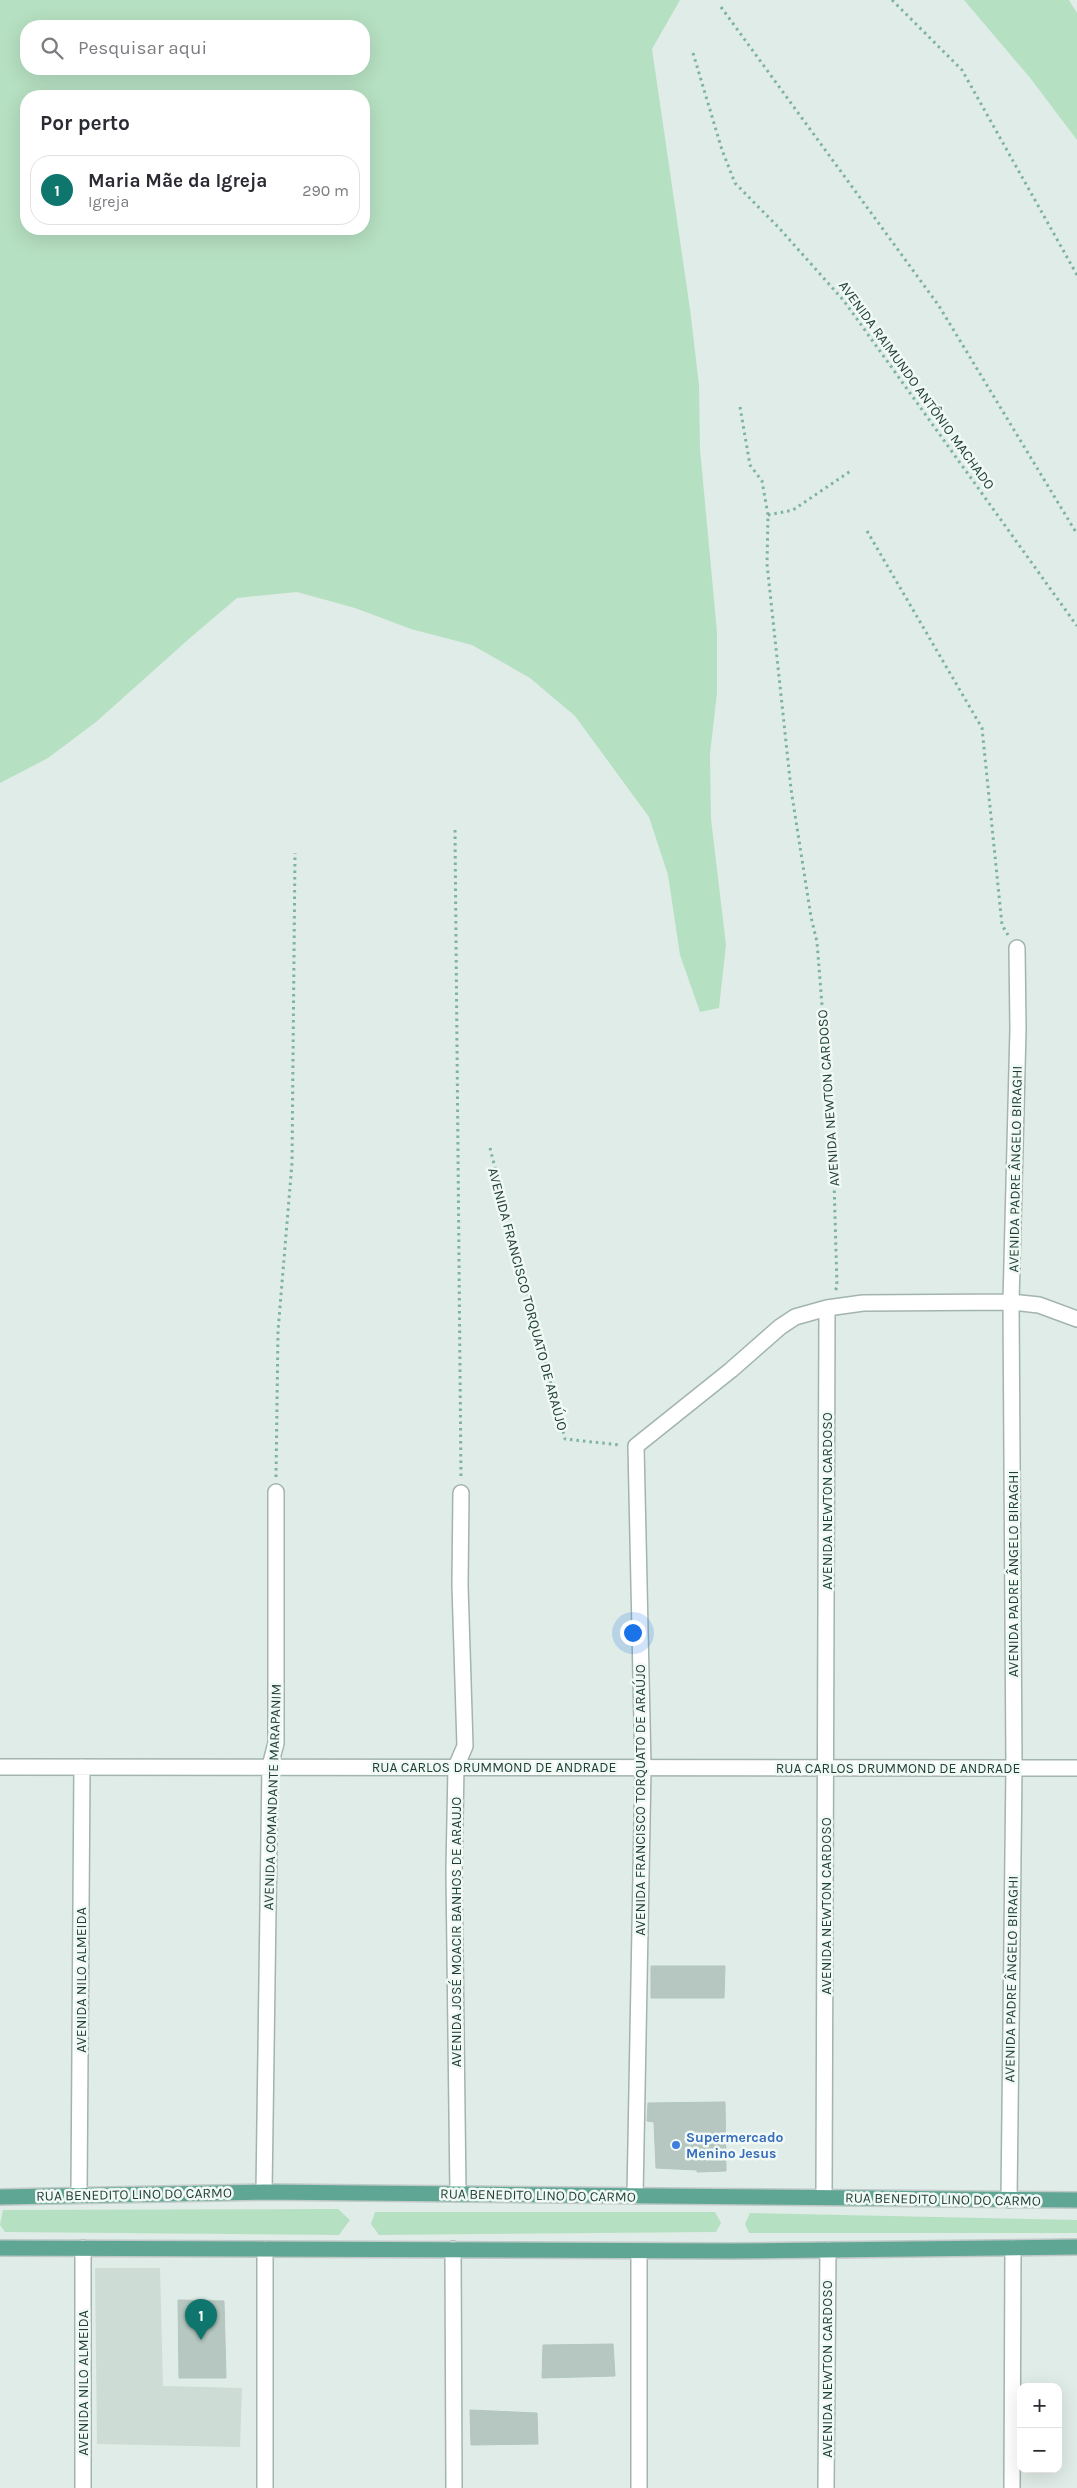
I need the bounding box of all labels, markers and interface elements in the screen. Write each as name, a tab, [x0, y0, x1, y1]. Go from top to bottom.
search box	[20, 20, 370, 75]
icon: search	[38, 34, 66, 62]
text: Pesquisar aqui	[78, 37, 207, 59]
text: Por perto	[40, 111, 130, 135]
text: Maria Mãe da Igreja	[88, 170, 267, 192]
text: 1	[54, 181, 60, 200]
text: 290 m	[302, 181, 349, 200]
text: Igreja	[88, 192, 129, 211]
street label: AVENIDA RAIMUNDO ANTÔNIO MACHADO	[835, 278, 998, 493]
street label: AVENIDA NEWTON CARDOSO	[814, 1009, 843, 1187]
street label: AVENIDA PADRE ÂNGELO BIRAGHI	[1005, 1066, 1026, 1272]
street label: AVENIDA FRANCISCO TORQUATO DE ARAÚJO	[484, 1166, 572, 1432]
street label: AVENIDA NEWTON CARDOSO	[819, 1412, 836, 1590]
street label: AVENIDA PADRE ÂNGELO BIRAGHI	[1005, 1471, 1022, 1677]
your location	[620, 1620, 646, 1646]
street label: AVENIDA FRANCISCO TORQUATO DE ARAÚJO	[631, 1664, 649, 1936]
street label: AVENIDA COMANDANTE MARAPANIM	[260, 1683, 285, 1911]
street label: RUA CARLOS DRUMMOND DE ANDRADE	[372, 1759, 616, 1776]
street label: RUA CARLOS DRUMMOND DE ANDRADE	[776, 1760, 1020, 1777]
street label: AVENIDA JOSÉ MOACIR BANHOS DE ARAUJO	[447, 1797, 465, 2067]
street label: AVENIDA NEWTON CARDOSO	[818, 1817, 835, 1995]
street label: AVENIDA PADRE ÂNGELO BIRAGHI	[1001, 1876, 1022, 2082]
street label: AVENIDA NILO ALMEIDA	[73, 1907, 90, 2053]
place label: Supermercado Menino Jesus	[686, 2129, 784, 2162]
marker: Supermercado Menino Jesus	[670, 2139, 682, 2151]
street label: RUA BENEDITO LINO DO CARMO	[36, 2184, 232, 2205]
street label: RUA BENEDITO LINO DO CARMO	[440, 2185, 636, 2206]
street label: RUA BENEDITO LINO DO CARMO	[845, 2189, 1041, 2210]
street label: AVENIDA NEWTON CARDOSO	[819, 2280, 836, 2458]
pin: 1	[185, 2299, 217, 2340]
street label: AVENIDA NILO ALMEIDA	[75, 2310, 92, 2456]
map controls	[1017, 2383, 1062, 2473]
button: +	[1017, 2383, 1062, 2428]
button: −	[1017, 2428, 1062, 2473]

